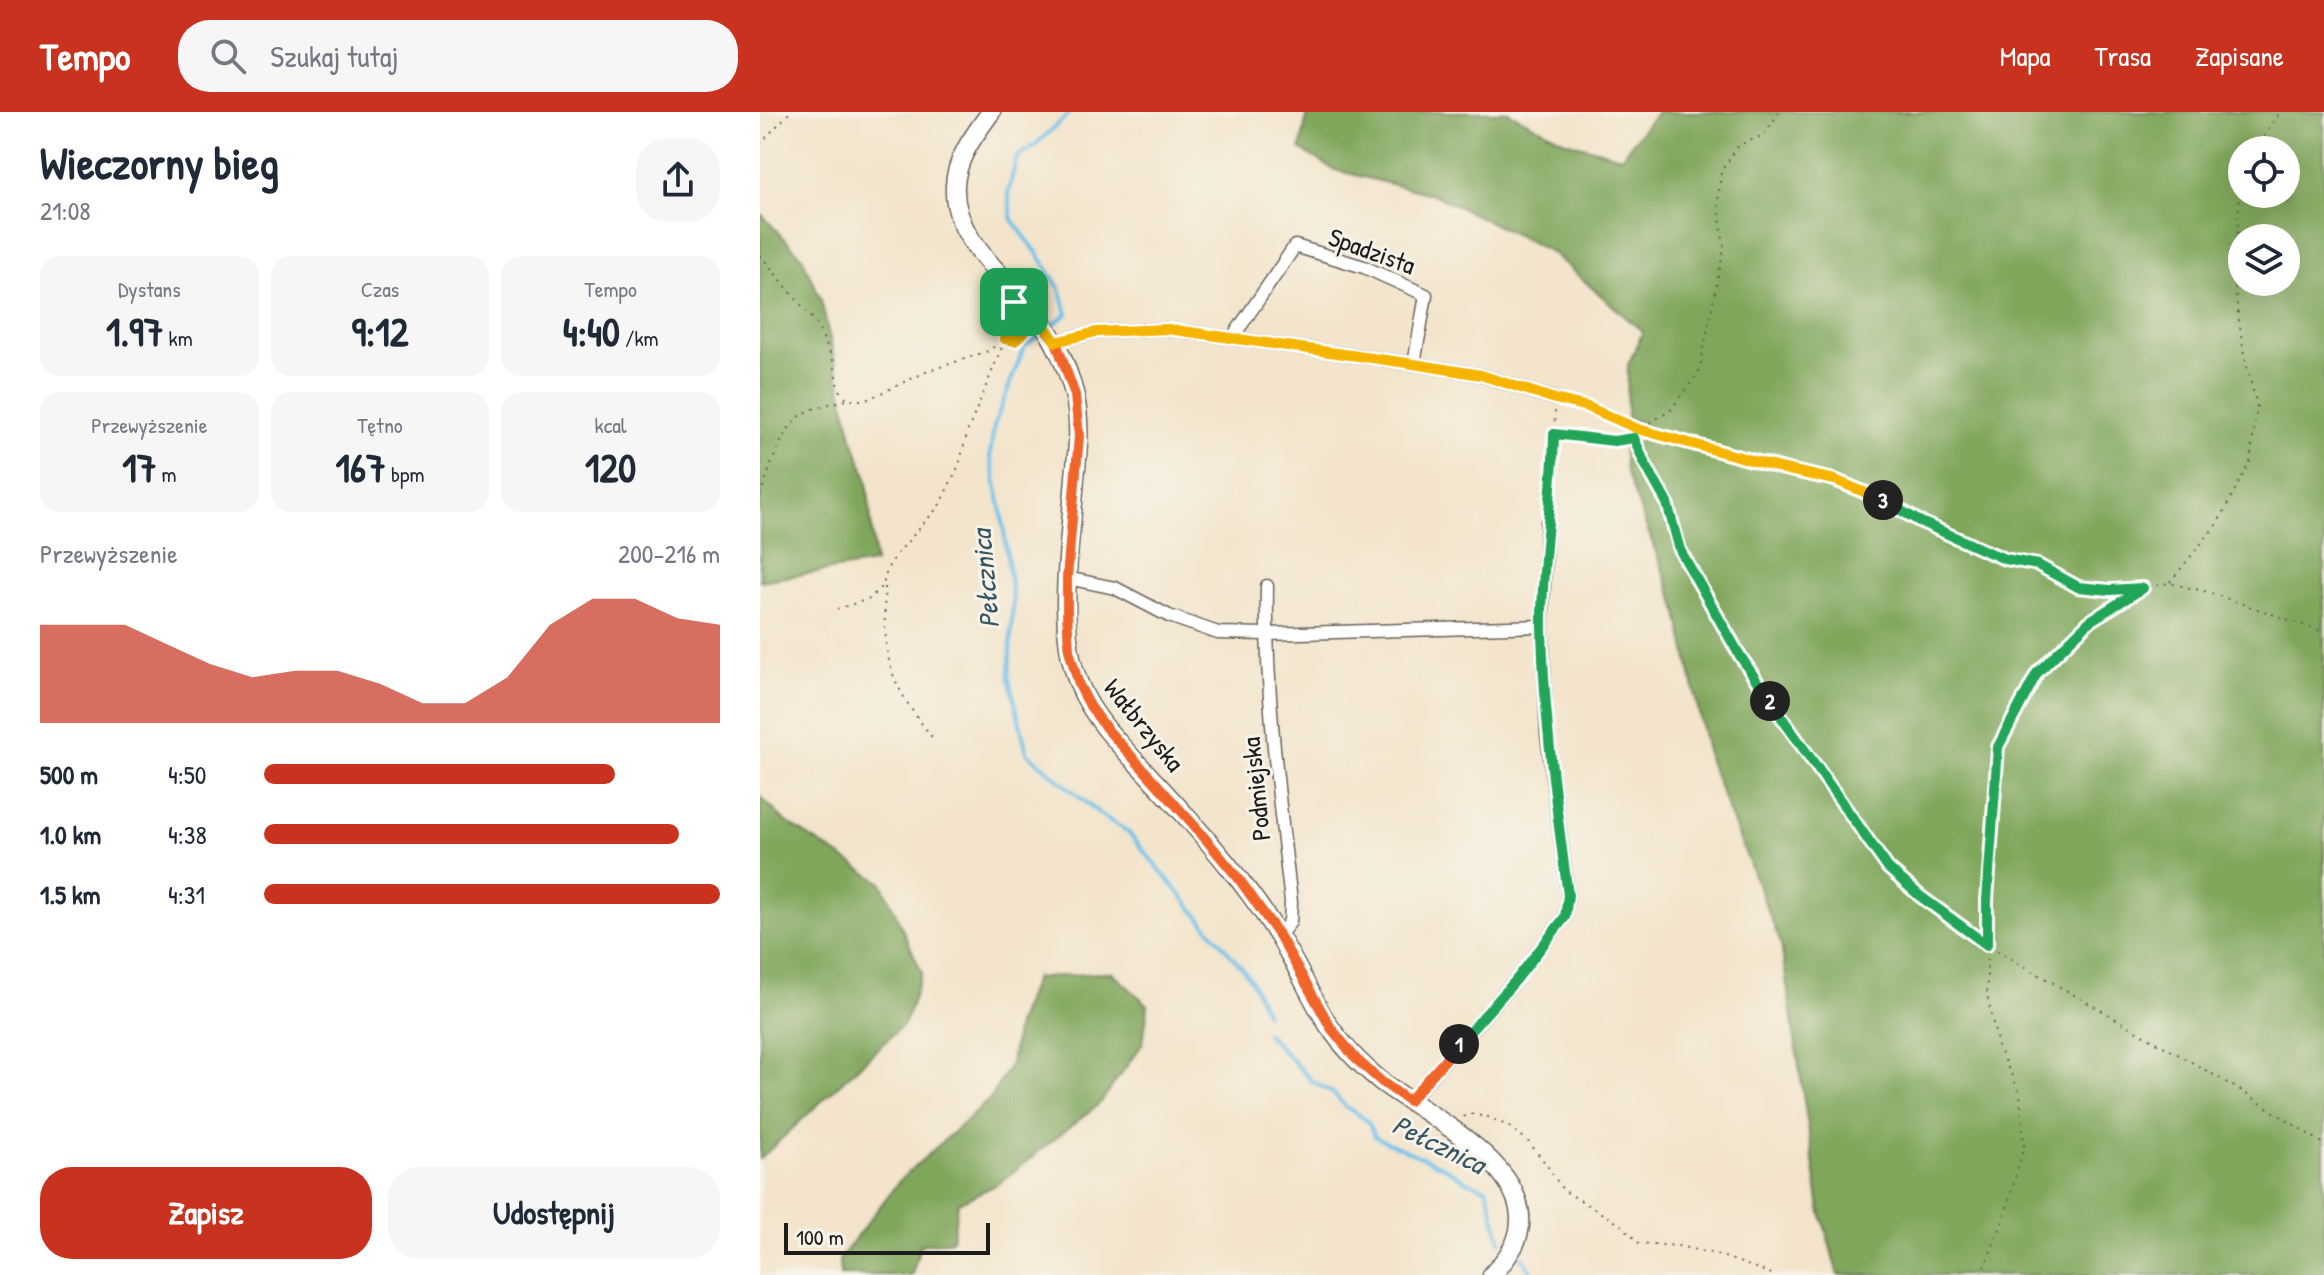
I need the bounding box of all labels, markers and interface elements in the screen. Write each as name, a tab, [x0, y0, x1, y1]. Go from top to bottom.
search box	[178, 20, 738, 92]
text: Tempo	[40, 30, 130, 82]
icon: search	[206, 34, 250, 78]
text: Szukaj tutaj	[270, 36, 399, 76]
text: Mapa	[2000, 37, 2050, 75]
text: Trasa	[2094, 37, 2151, 75]
text: Zapisane	[2195, 37, 2284, 75]
text: Wieczorny bieg	[40, 133, 279, 193]
map controls	[2228, 136, 2300, 296]
button: locate	[2228, 136, 2300, 208]
button: share	[636, 138, 720, 222]
text: 21:08	[40, 193, 91, 228]
street label: Spadzista	[1324, 219, 1420, 282]
button: layers	[2228, 224, 2300, 296]
pin	[980, 268, 1048, 336]
text: Dystans	[118, 274, 181, 304]
text: Czas	[361, 274, 399, 304]
text: Tempo	[585, 274, 637, 304]
icon: arrive	[992, 280, 1036, 324]
text: 1.97	[106, 304, 164, 358]
text: 9:12	[351, 304, 409, 358]
text: 4:40	[563, 304, 620, 358]
text: km	[164, 323, 193, 353]
text: /km	[620, 323, 659, 353]
text: Przewyższenie	[91, 410, 208, 440]
text: Tętno	[357, 410, 403, 440]
text: kcal	[595, 410, 627, 440]
text: 17	[122, 440, 156, 494]
text: 167	[336, 440, 386, 494]
text: 120	[585, 440, 636, 494]
text: m	[156, 459, 177, 489]
text: bpm	[386, 459, 424, 489]
pin: 3	[1863, 480, 1903, 520]
text: 3	[1878, 485, 1888, 515]
water label: Pełcznica	[962, 525, 1008, 630]
text: Przewyższenie	[40, 536, 178, 571]
text: 200–216 m	[618, 536, 720, 571]
street label: Wałbrzyska	[1096, 671, 1193, 778]
pin: 2	[1750, 681, 1790, 721]
text: 2	[1765, 686, 1775, 716]
street label: Podmiejska	[1233, 735, 1278, 843]
text: 500 m	[40, 757, 98, 792]
text: 4:50	[168, 757, 206, 792]
text: 1.0 km	[40, 817, 101, 852]
text: 4:38	[168, 817, 207, 852]
text: 1.5 km	[40, 877, 100, 912]
text: 4:31	[168, 877, 205, 912]
pin: 1	[1439, 1024, 1479, 1064]
text: 1	[1455, 1029, 1463, 1059]
water label: Pełcznica	[1386, 1105, 1494, 1184]
button: Zapisz	[40, 1167, 372, 1259]
button: Udostępnij	[388, 1167, 720, 1259]
scale bar	[784, 1219, 990, 1255]
text: 100 m	[796, 1222, 844, 1252]

